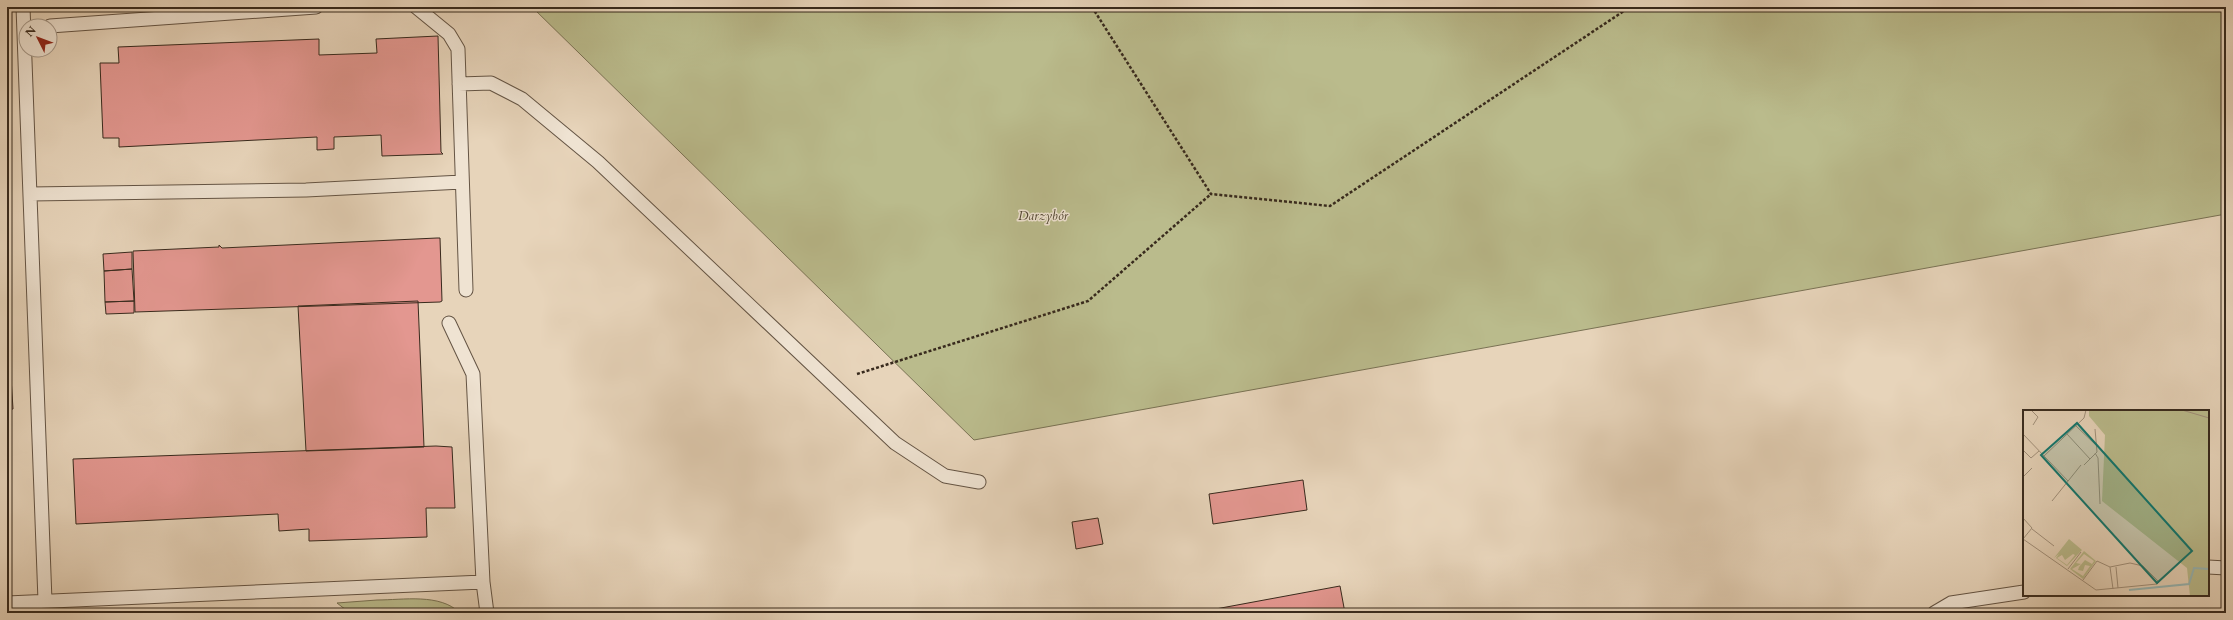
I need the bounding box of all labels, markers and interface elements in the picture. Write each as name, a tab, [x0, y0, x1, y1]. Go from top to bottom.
north arrow	[18, 18, 58, 58]
text: N	[22, 23, 40, 40]
park label: Darzybór	[1018, 207, 1069, 225]
inset map	[2023, 410, 2209, 596]

